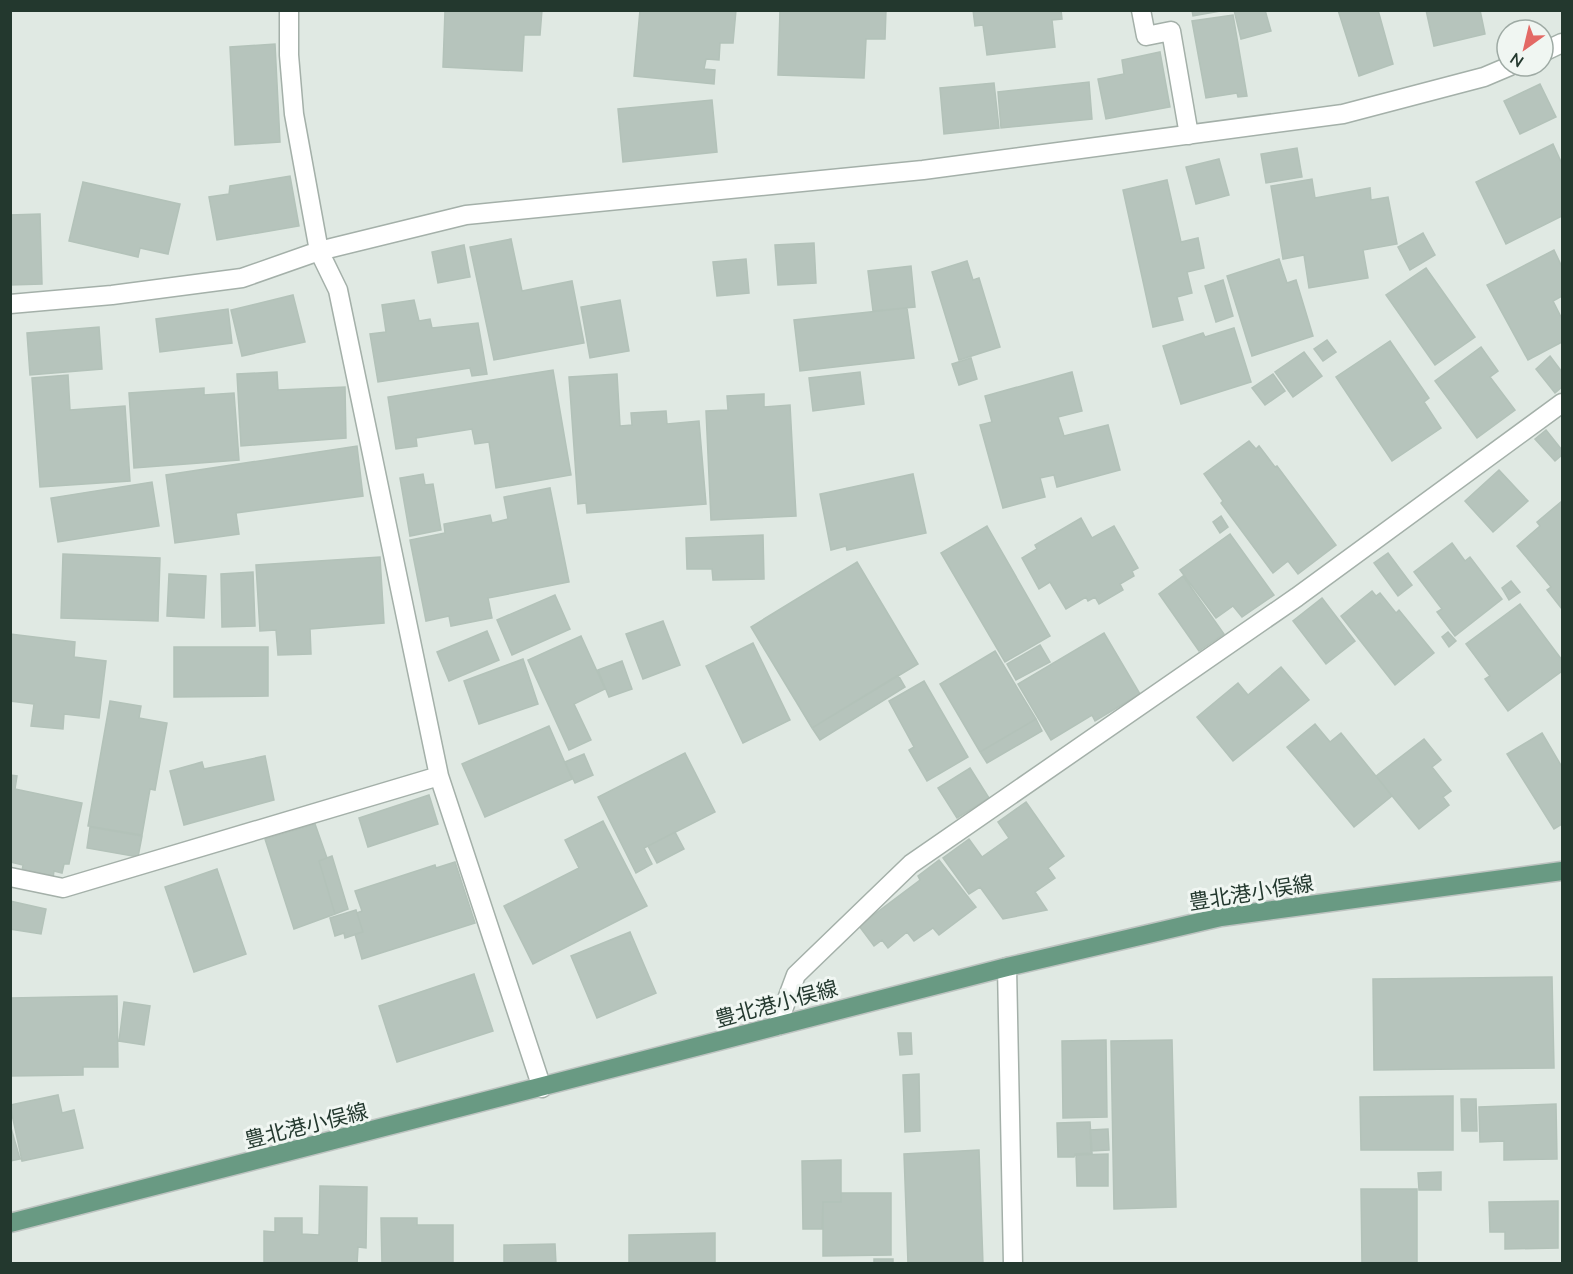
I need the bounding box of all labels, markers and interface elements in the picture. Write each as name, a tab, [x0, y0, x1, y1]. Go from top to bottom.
north arrow	[1495, 18, 1555, 78]
text: N	[1506, 49, 1527, 72]
street label: 豊北港小俣線	[1187, 869, 1315, 915]
street label: 豊北港小俣線	[712, 974, 840, 1032]
street label: 豊北港小俣線	[242, 1097, 370, 1153]

